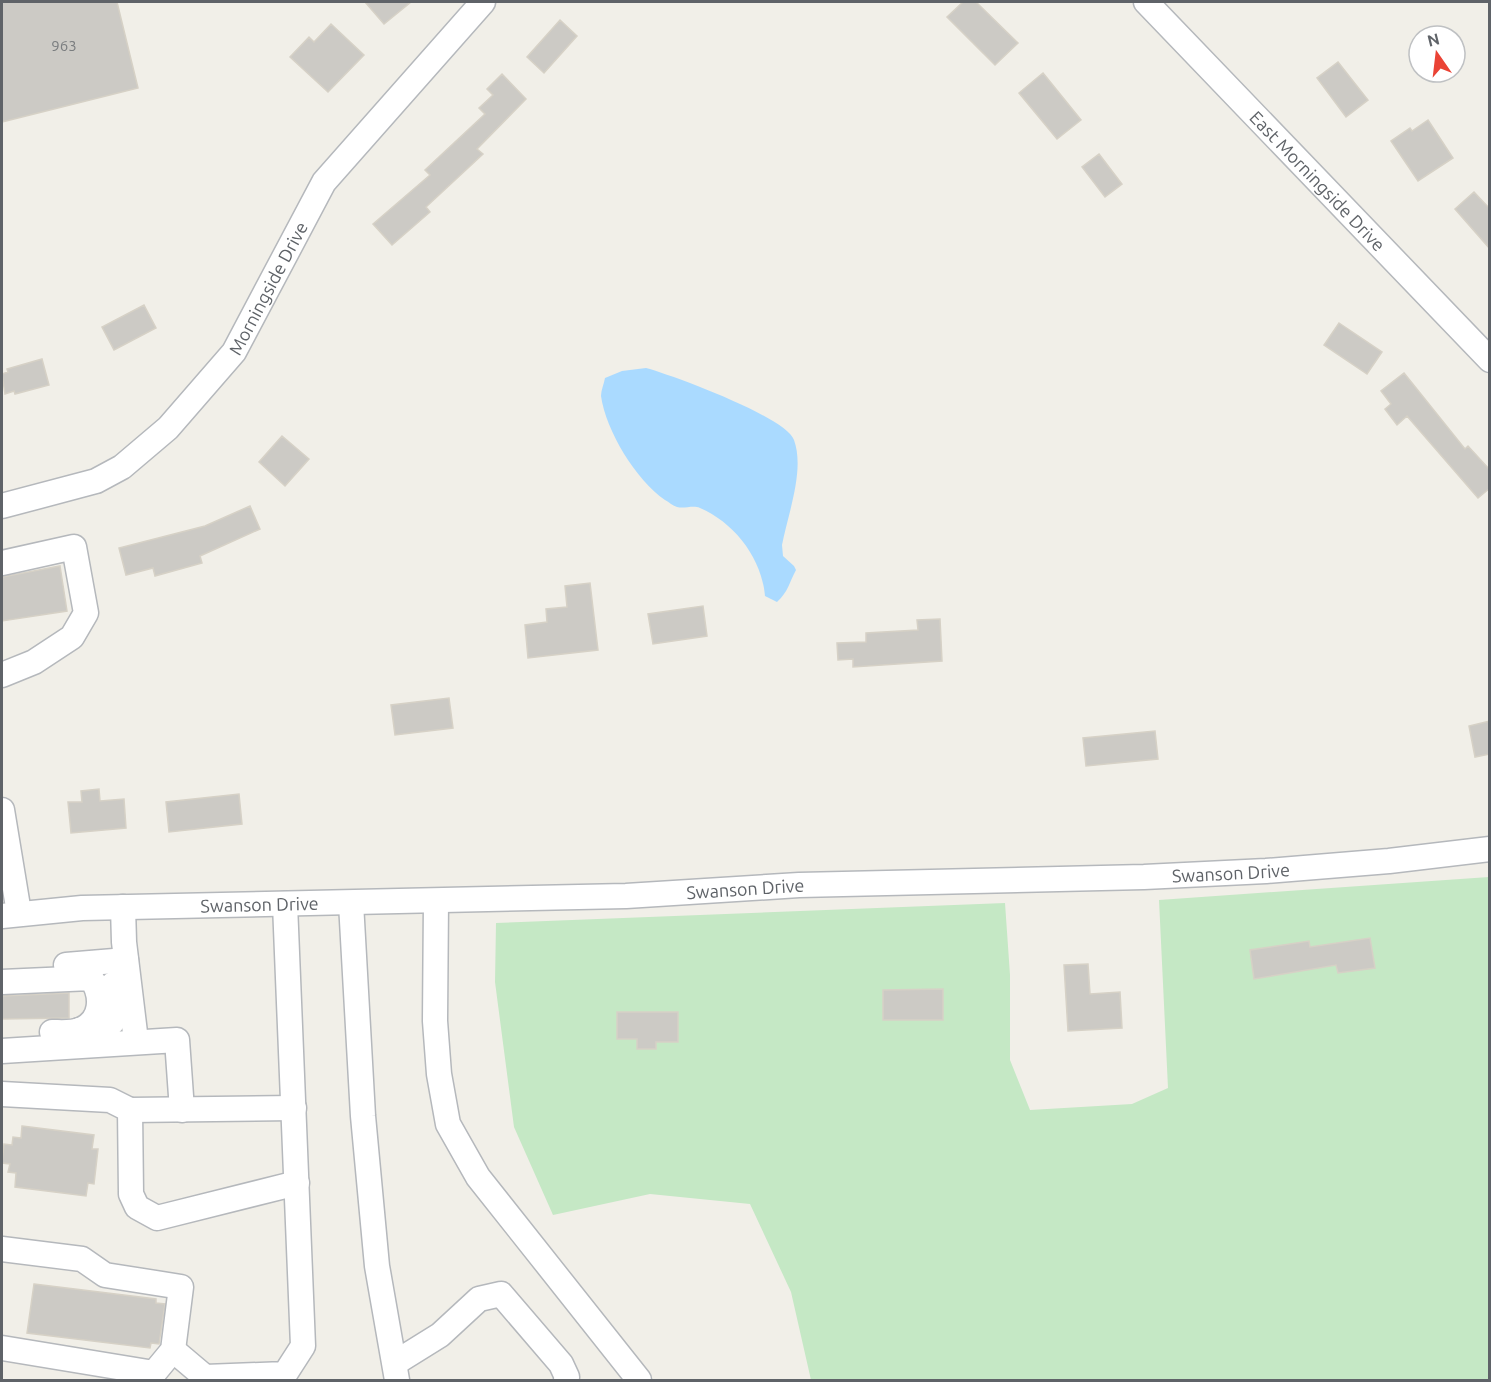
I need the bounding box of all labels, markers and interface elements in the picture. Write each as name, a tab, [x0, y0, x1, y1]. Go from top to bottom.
north arrow	[1407, 24, 1467, 84]
text: N	[1425, 29, 1441, 50]
house number: 963	[51, 37, 77, 54]
street label: East Morningside Drive	[1246, 107, 1389, 255]
street label: Morningside Drive	[224, 218, 311, 358]
street label: Swanson Drive	[1171, 859, 1291, 886]
street label: Swanson Drive	[686, 875, 804, 902]
street label: Swanson Drive	[200, 893, 319, 915]

